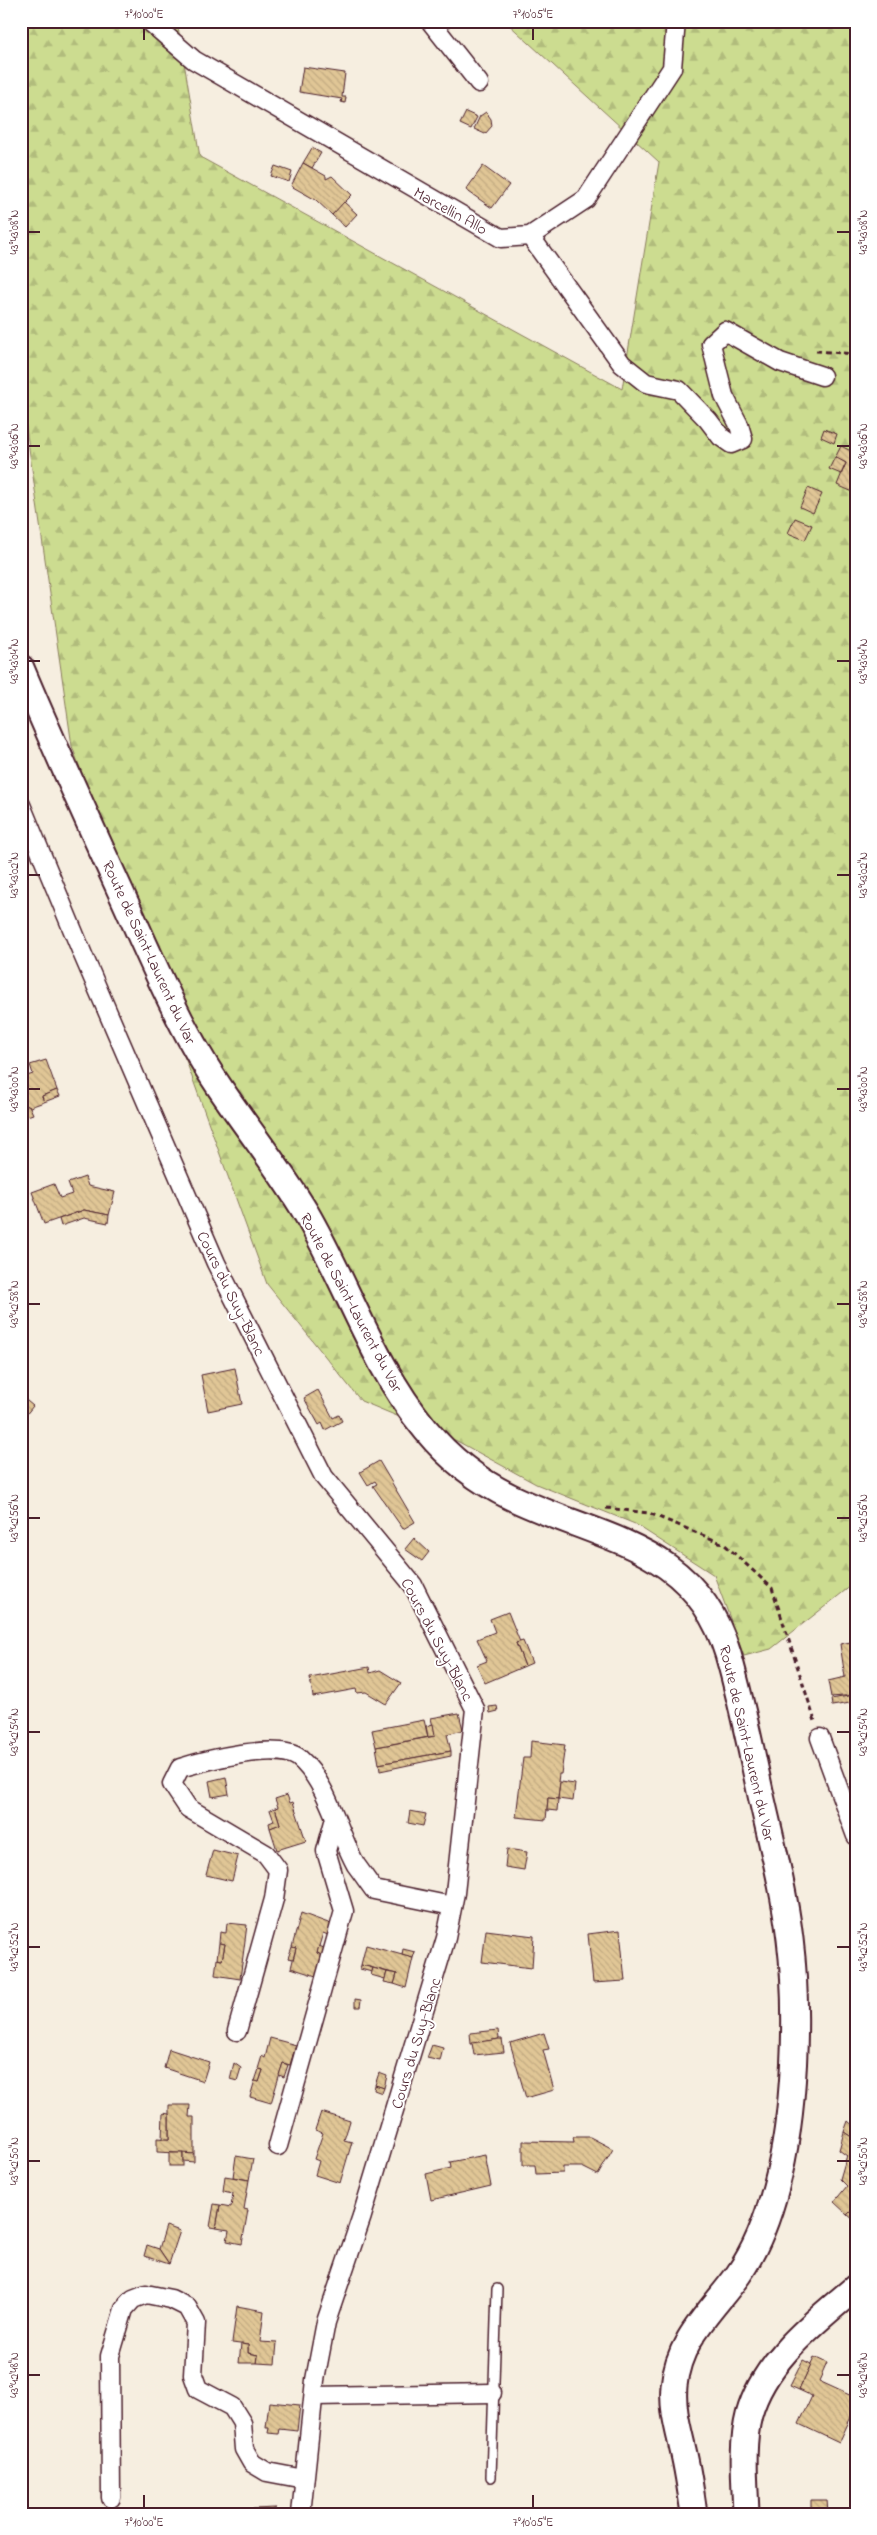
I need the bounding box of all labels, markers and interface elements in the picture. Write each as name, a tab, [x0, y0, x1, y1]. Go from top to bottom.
text: 7°10'00"E	[125, 6, 163, 24]
text: 7°10'05"E	[513, 6, 553, 24]
street label: Marcellin Allo	[409, 182, 491, 242]
text: 43°43'08"N	[6, 210, 24, 254]
text: 43°43'08"N	[855, 210, 873, 254]
text: 43°43'06"N	[6, 423, 24, 469]
text: 43°43'06"N	[855, 423, 873, 469]
text: 43°43'04"N	[6, 638, 24, 684]
text: 43°43'04"N	[855, 638, 873, 684]
text: 43°43'02"N	[6, 852, 24, 898]
text: 43°43'02"N	[855, 852, 873, 898]
street label: Route de Saint-Laurent du Var	[95, 857, 201, 1049]
text: 43°43'00"N	[6, 1066, 24, 1112]
text: 43°43'00"N	[855, 1066, 873, 1112]
street label: Route de Saint-Laurent du Var	[293, 1209, 408, 1397]
street label: Cours du Suy-Blanc	[190, 1228, 271, 1361]
text: 43°42'58"N	[6, 1280, 24, 1328]
text: 43°42'58"N	[855, 1280, 873, 1328]
text: 43°42'56"N	[6, 1494, 24, 1542]
text: 43°42'56"N	[855, 1494, 873, 1542]
street label: Cours du Suy-Blanc	[394, 1574, 479, 1706]
street label: Route de Saint-Laurent du Var	[712, 1643, 780, 1844]
text: 43°42'54"N	[6, 1708, 24, 1756]
text: 43°42'54"N	[855, 1708, 873, 1756]
text: 43°42'52"N	[6, 1922, 24, 1972]
text: 43°42'52"N	[855, 1922, 873, 1972]
street label: Cours du Suy-Blanc	[386, 1974, 449, 2112]
text: 43°42'50"N	[6, 2137, 24, 2185]
text: 43°42'50"N	[855, 2137, 873, 2185]
text: 43°42'48"N	[6, 2352, 24, 2398]
text: 43°42'48"N	[855, 2352, 873, 2398]
text: 7°10'00"E	[125, 2514, 163, 2532]
text: 7°10'05"E	[513, 2514, 553, 2532]

